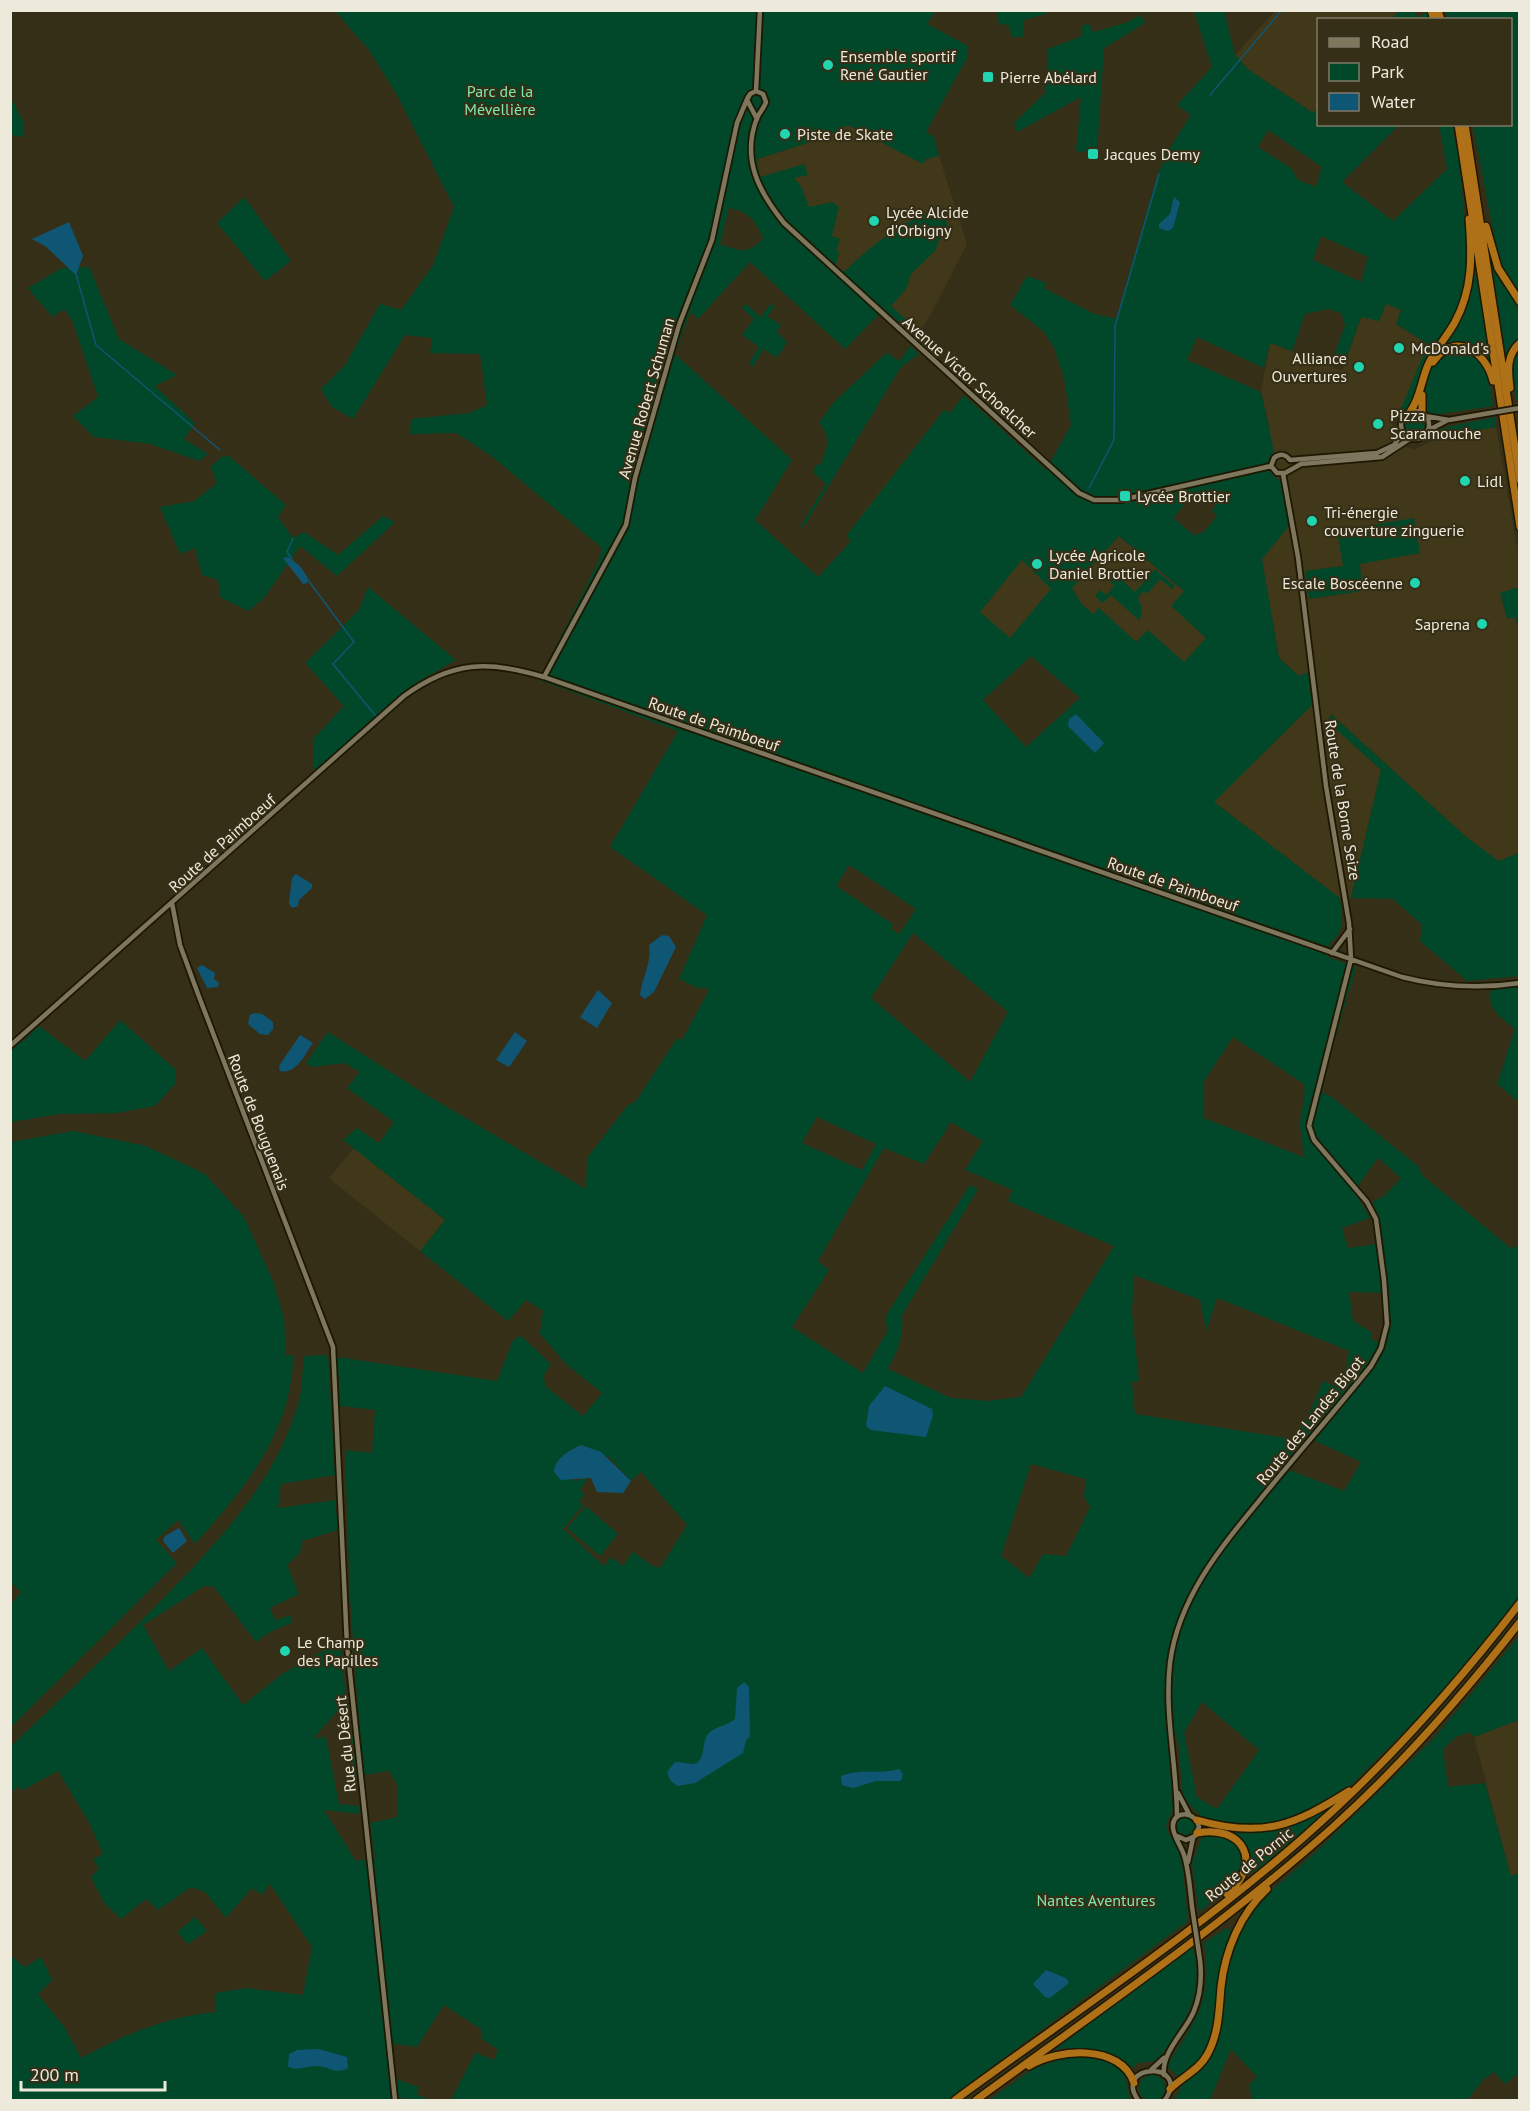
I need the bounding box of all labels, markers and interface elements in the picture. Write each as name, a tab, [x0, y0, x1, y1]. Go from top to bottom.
legend	[1317, 18, 1512, 126]
text: Road	[1371, 30, 1409, 53]
place label: Ensemble sportif René Gautier	[840, 46, 956, 84]
marker: Ensemble sportif René Gautier	[821, 58, 835, 72]
text: Park	[1371, 60, 1404, 83]
place label: Pierre Abélard	[1000, 67, 1097, 87]
marker: Pierre Abélard	[981, 70, 995, 84]
park label: Parc de la Mévellière	[464, 81, 536, 119]
text: Water	[1371, 90, 1415, 113]
place label: Piste de Skate	[797, 124, 893, 144]
marker: Piste de Skate	[778, 127, 792, 141]
place label: Jacques Demy	[1104, 144, 1200, 164]
marker: Jacques Demy	[1086, 147, 1100, 161]
place label: Lycée Alcide d'Orbigny	[886, 202, 969, 240]
marker: Lycée Alcide d'Orbigny	[867, 214, 881, 228]
street label: Avenue Victor Schoelcher	[899, 312, 1041, 443]
street label: Avenue Robert Schuman	[613, 315, 679, 481]
place label: McDonald's	[1411, 338, 1489, 358]
marker: McDonald's	[1392, 341, 1406, 355]
place label: Alliance Ouvertures	[1271, 348, 1347, 386]
marker: Alliance Ouvertures	[1352, 360, 1366, 374]
place label: Pizza Scaramouche	[1390, 405, 1481, 443]
marker: Pizza Scaramouche	[1371, 417, 1385, 431]
place label: Lidl	[1477, 471, 1503, 491]
marker: Lidl	[1458, 474, 1472, 488]
place label: Lycée Brottier	[1137, 486, 1231, 506]
marker: Lycée Brottier	[1118, 489, 1132, 503]
place label: Tri-énergie couverture zinguerie	[1324, 502, 1464, 540]
marker: Tri-énergie couverture zinguerie	[1305, 514, 1319, 528]
place label: Lycée Agricole Daniel Brottier	[1049, 545, 1150, 583]
marker: Lycée Agricole Daniel Brottier	[1030, 557, 1044, 571]
place label: Escale Boscéenne	[1282, 573, 1403, 593]
marker: Escale Boscéenne	[1408, 576, 1422, 590]
place label: Saprena	[1415, 614, 1470, 634]
marker: Saprena	[1475, 617, 1489, 631]
street label: Route de Paimboeuf	[646, 692, 783, 756]
street label: Route de la Borne Seize	[1320, 718, 1366, 882]
street label: Route de Paimboeuf	[164, 789, 280, 896]
street label: Route de Paimboeuf	[1105, 852, 1242, 916]
street label: Route de Bouguenais	[224, 1051, 294, 1193]
street label: Route des Landes Bigot	[1252, 1351, 1368, 1488]
place label: Le Champ des Papilles	[297, 1632, 378, 1670]
marker: Le Champ des Papilles	[278, 1644, 292, 1658]
street label: Rue du Désert	[330, 1694, 360, 1793]
street label: Route de Pornic	[1201, 1822, 1297, 1906]
park label: Nantes Aventures	[1037, 1890, 1156, 1910]
scale bar	[21, 2054, 165, 2092]
text: 200 m	[30, 2063, 79, 2086]

